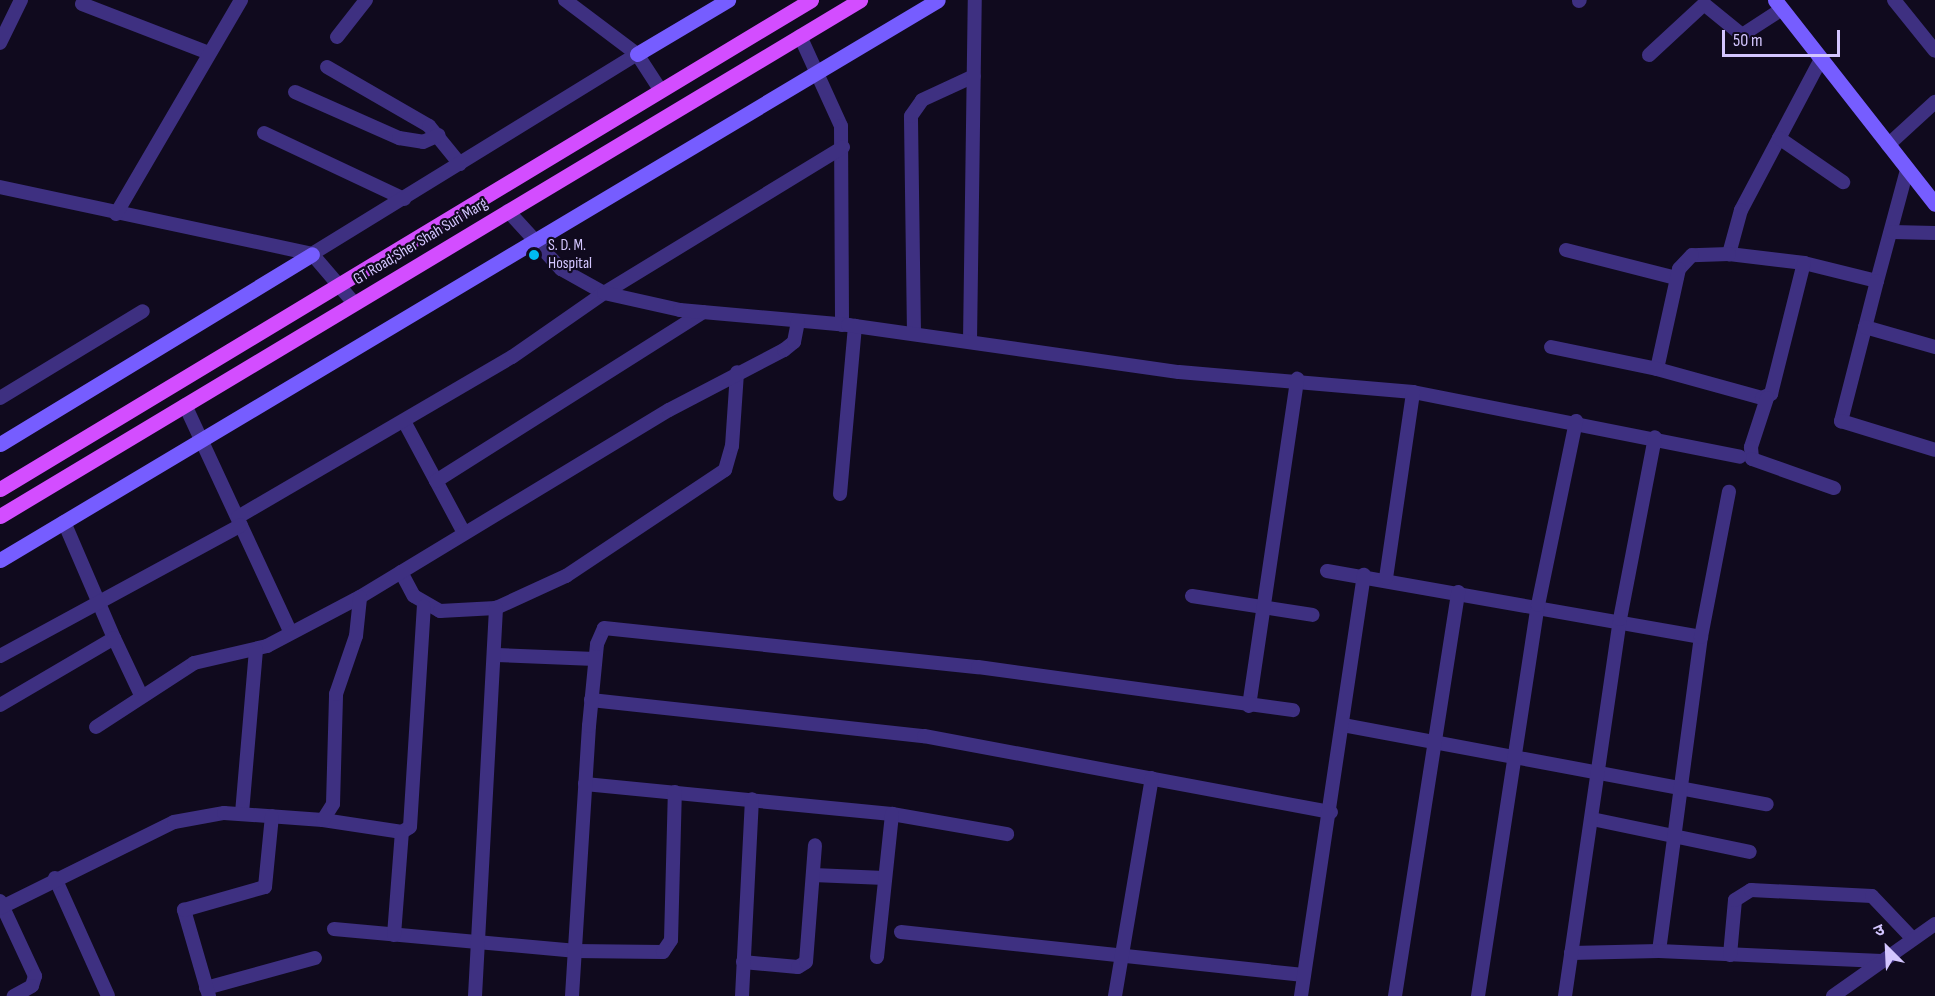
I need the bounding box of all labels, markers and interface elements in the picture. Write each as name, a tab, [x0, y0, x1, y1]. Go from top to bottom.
scale bar	[1725, 18, 1844, 56]
text: 50 m	[1733, 30, 1763, 51]
street label: GT Road;Sher Shah Suri Marg	[350, 194, 492, 290]
place label: S. D. M. Hospital	[548, 236, 592, 274]
marker: S. D. M. Hospital	[525, 246, 543, 264]
north arrow	[1857, 918, 1917, 978]
text: उ	[1871, 921, 1888, 942]

